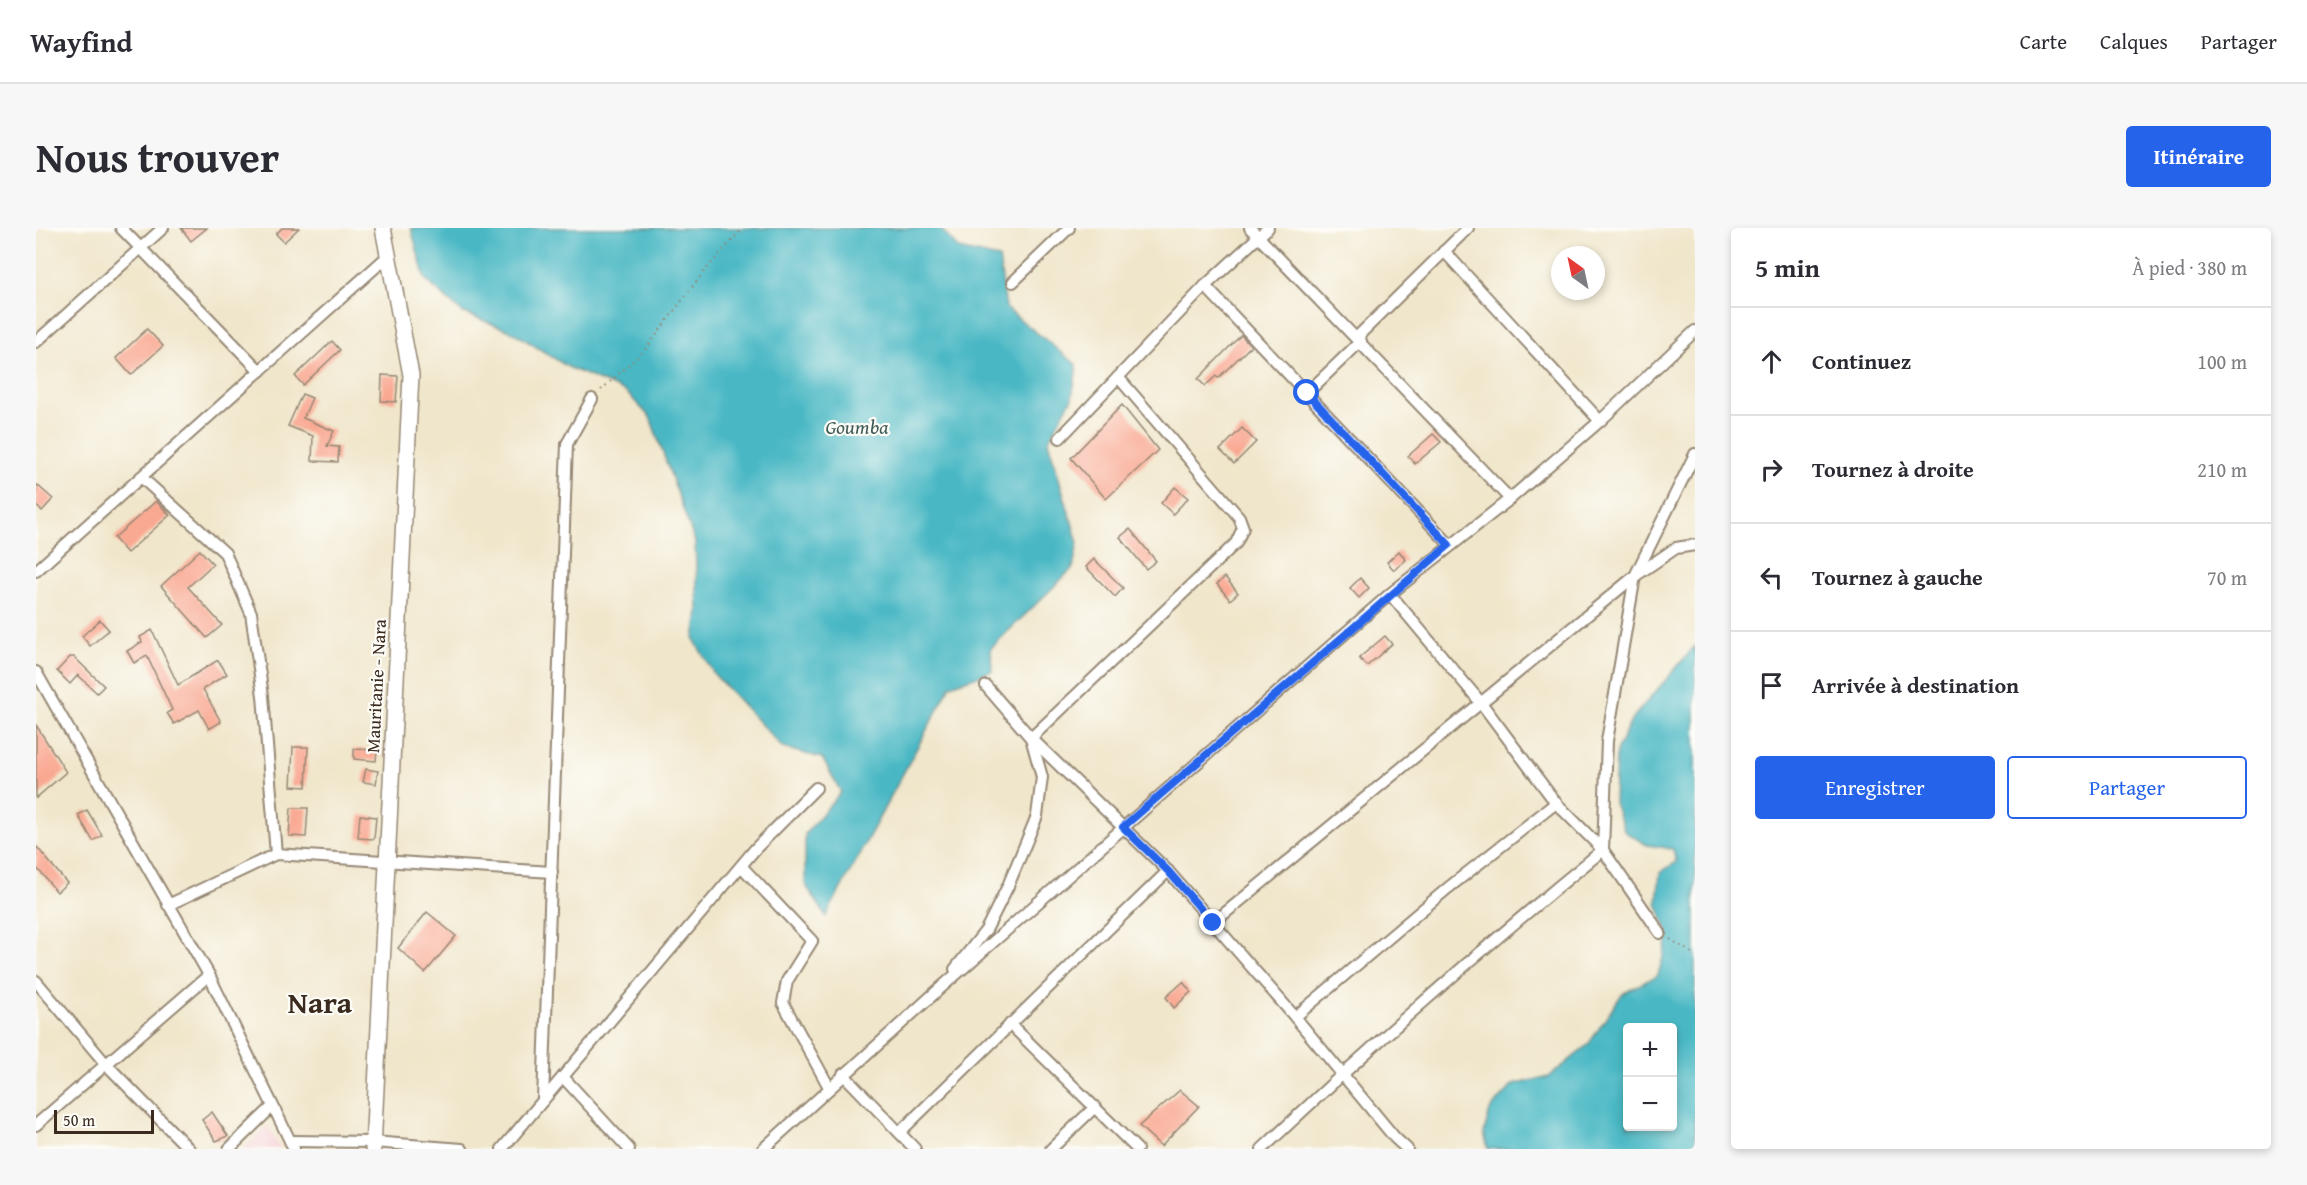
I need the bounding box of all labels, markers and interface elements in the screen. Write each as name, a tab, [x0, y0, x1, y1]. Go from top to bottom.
text: Wayfind	[30, 21, 132, 62]
text: Carte	[2020, 26, 2067, 57]
text: Calques	[2100, 26, 2168, 57]
text: Partager	[2201, 26, 2277, 57]
text: Nous trouver	[36, 126, 279, 187]
button: Itinéraire	[2126, 126, 2271, 187]
north arrow	[1551, 246, 1605, 300]
text: 5 min	[1755, 248, 1820, 287]
text: À pied · 380 m	[2132, 253, 2247, 282]
icon: ahead	[1755, 345, 1788, 378]
text: Continuez	[1812, 345, 1911, 377]
text: 100 m	[2197, 347, 2247, 376]
route start	[1293, 379, 1319, 405]
water label: Goumba	[826, 412, 889, 441]
icon: right	[1755, 453, 1788, 486]
text: Tournez à droite	[1812, 453, 1974, 485]
text: 210 m	[2197, 455, 2247, 484]
icon: left	[1755, 561, 1788, 594]
text: Tournez à gauche	[1812, 561, 1983, 593]
text: 70 m	[2207, 563, 2247, 592]
street label: Mauritanie - Nara	[359, 618, 393, 754]
icon: arrive	[1755, 669, 1788, 702]
text: Arrivée à destination	[1812, 669, 2019, 701]
button: Enregistrer	[1755, 756, 1995, 819]
button: Partager	[2007, 756, 2247, 819]
route end	[1199, 909, 1225, 935]
district label: Nara	[288, 980, 353, 1024]
map controls	[1623, 1023, 1677, 1131]
button: +	[1623, 1023, 1677, 1077]
button: −	[1623, 1077, 1677, 1131]
scale bar	[54, 1107, 154, 1134]
text: 50 m	[63, 1108, 95, 1132]

